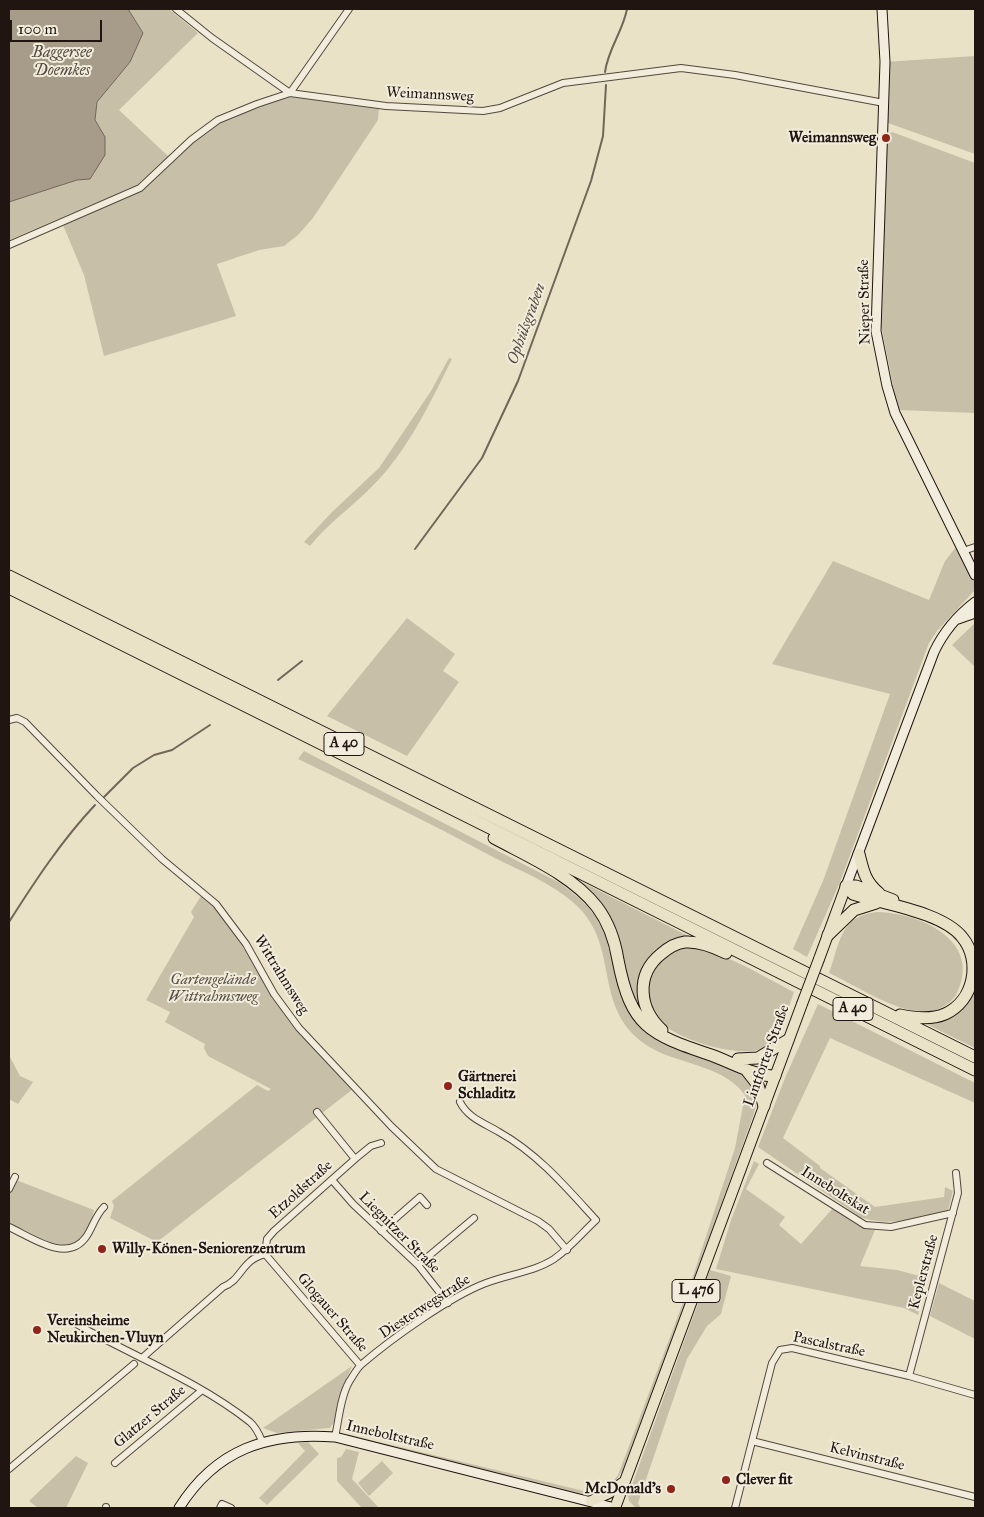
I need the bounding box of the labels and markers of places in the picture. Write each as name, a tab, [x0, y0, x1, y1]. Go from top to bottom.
place label: Weimannsweg	[788, 129, 876, 147]
marker: Weimannsweg	[880, 132, 892, 144]
place label: Gärtnerei Schladitz	[458, 1068, 516, 1103]
marker: Gärtnerei Schladitz	[442, 1080, 454, 1092]
place label: Willy-Könen-Seniorenzentrum	[112, 1240, 306, 1258]
marker: Willy-Könen-Seniorenzentrum	[96, 1243, 108, 1255]
place label: Vereinsheime Neukirchen-Vluyn	[47, 1312, 164, 1347]
marker: Vereinsheime Neukirchen-Vluyn	[31, 1324, 43, 1336]
place label: Clever fit	[736, 1471, 793, 1489]
marker: Clever fit	[720, 1474, 732, 1486]
place label: McDonald's	[585, 1480, 661, 1498]
marker: McDonald's	[665, 1483, 677, 1495]

